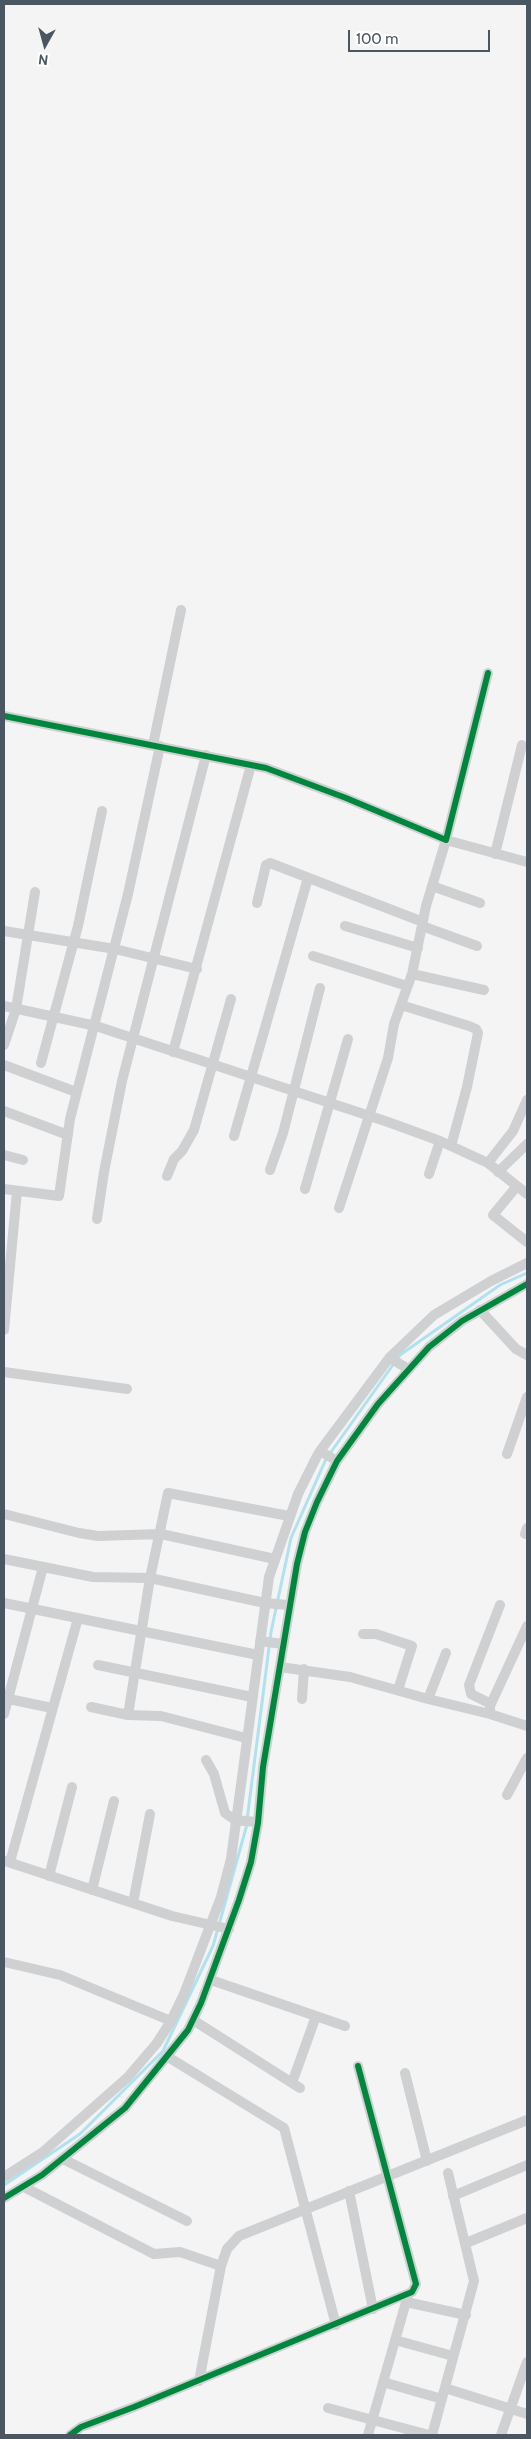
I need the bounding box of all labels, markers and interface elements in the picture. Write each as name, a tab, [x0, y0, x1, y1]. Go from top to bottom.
north arrow	[20, 20, 70, 70]
scale bar	[351, 20, 494, 52]
text: 100 m	[356, 30, 398, 48]
text: N	[37, 50, 49, 69]

